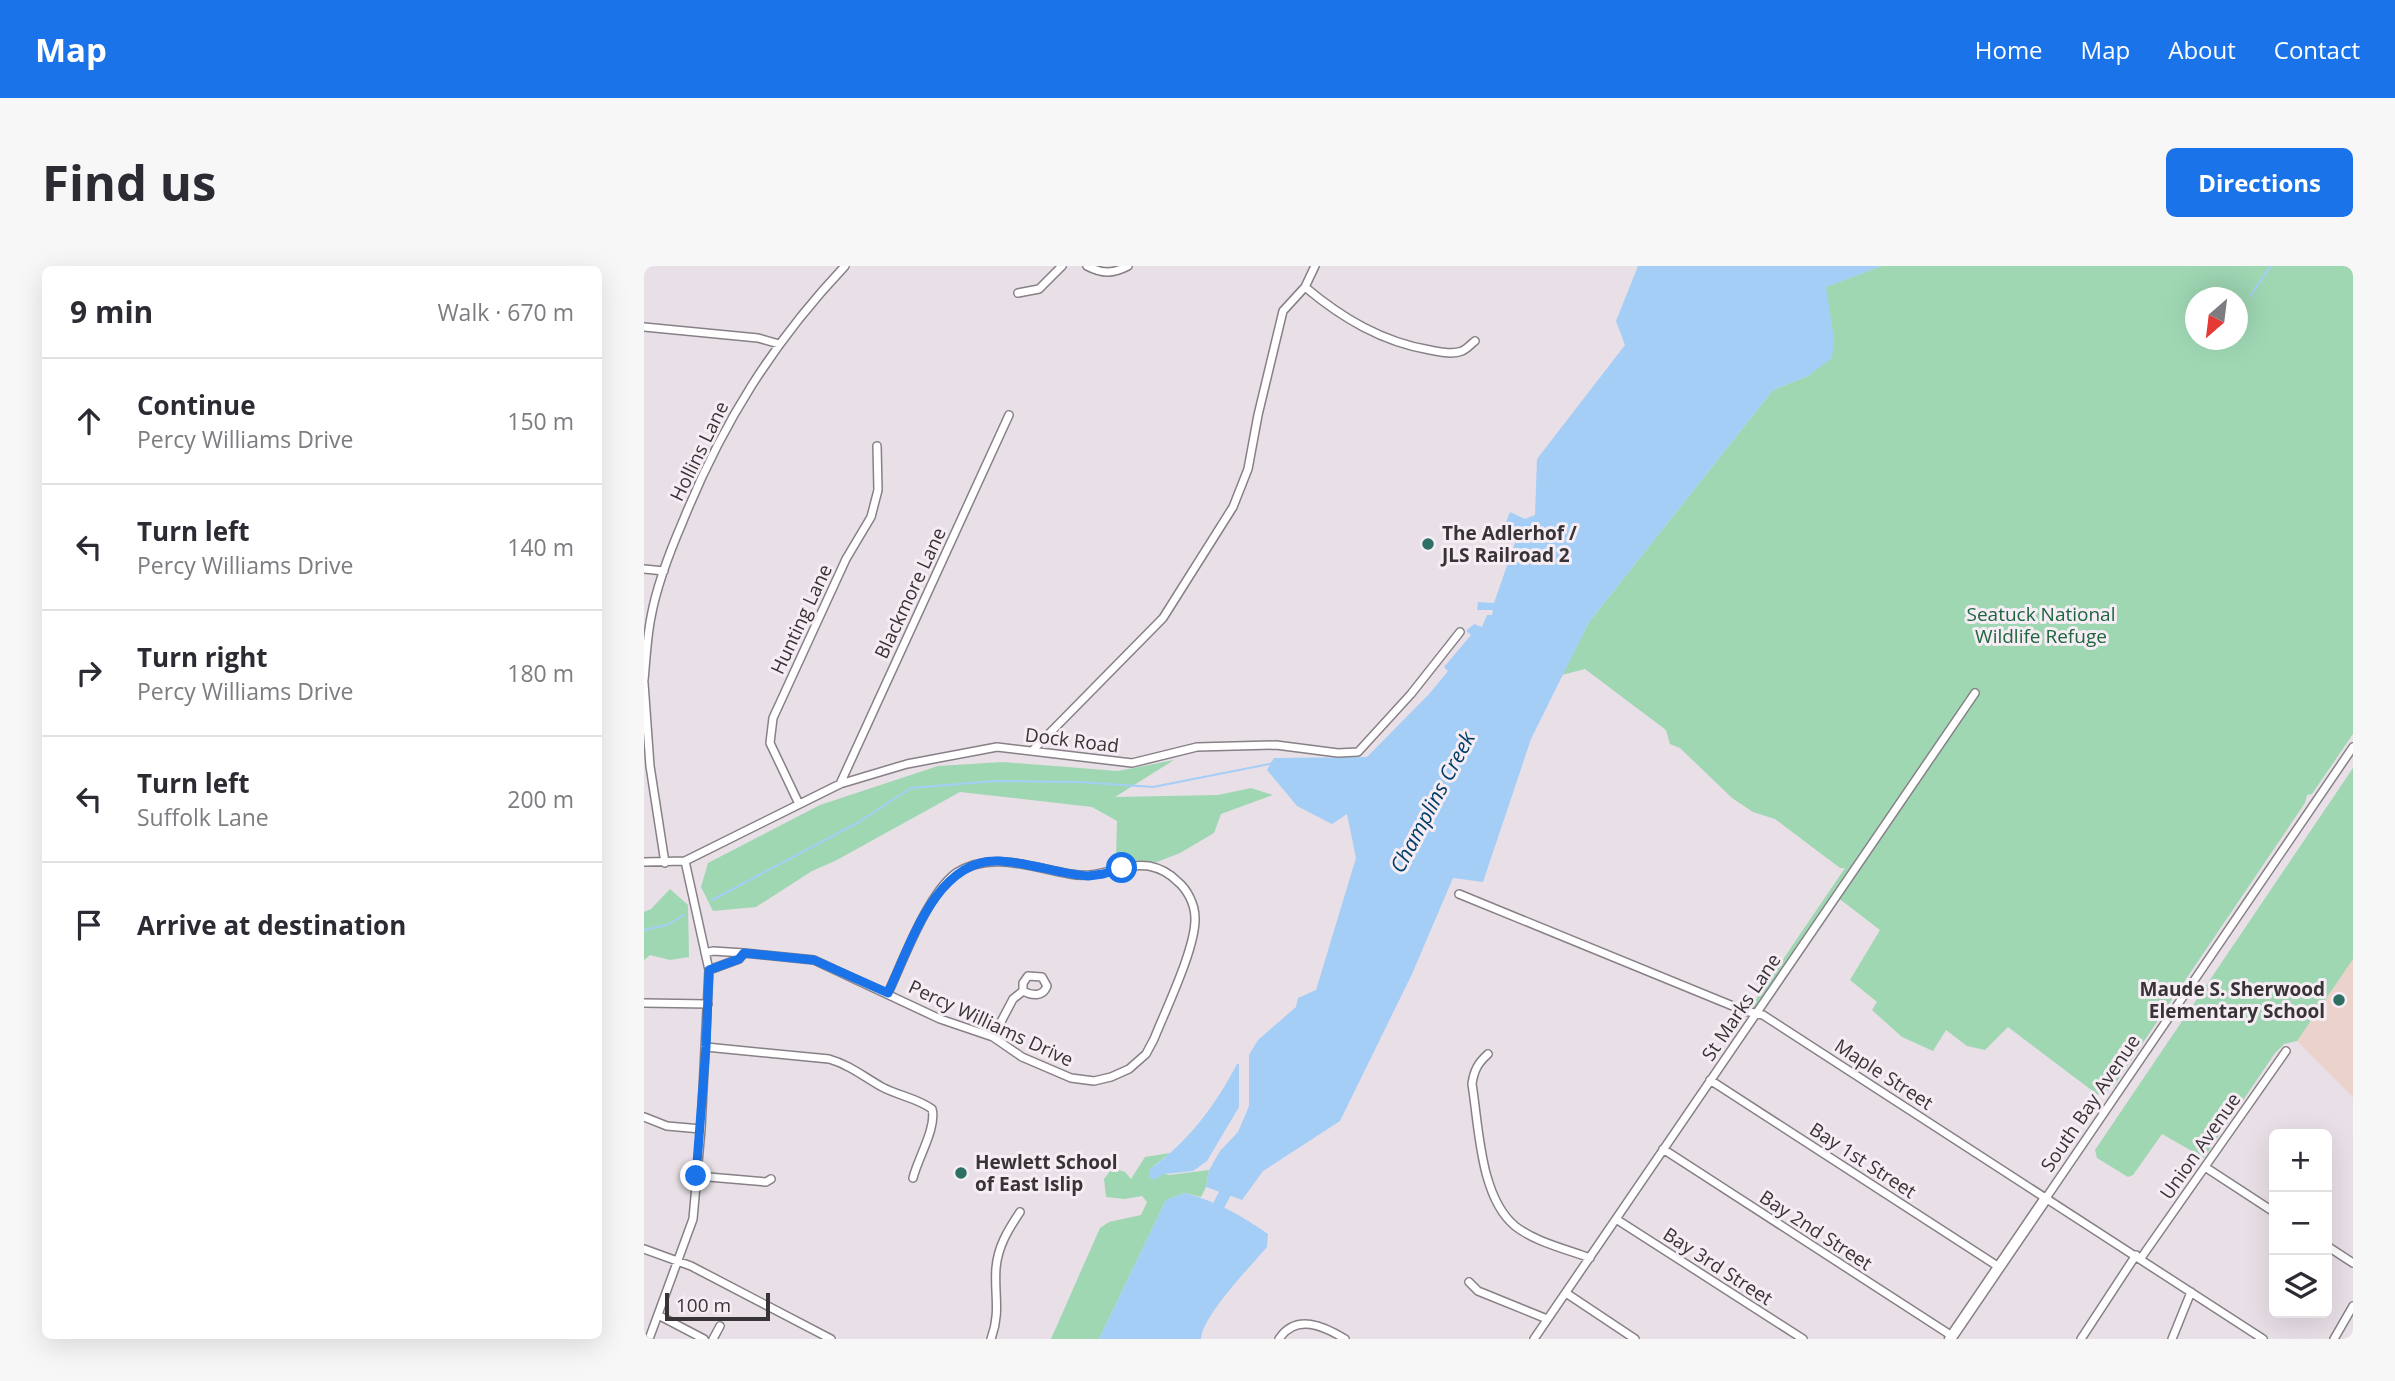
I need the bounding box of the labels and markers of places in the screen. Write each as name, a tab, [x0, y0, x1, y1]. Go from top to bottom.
place label: The Adlerhof / JLS Railroad 2	[1440, 520, 1577, 568]
marker: The Adlerhof / JLS Railroad 2	[1420, 536, 1436, 552]
place label: Maude S. Sherwood Elementary School	[2139, 976, 2325, 1024]
marker: Maude S. Sherwood Elementary School	[2331, 992, 2347, 1008]
place label: Hewlett School of East Islip	[975, 1149, 1118, 1197]
marker: Hewlett School of East Islip	[953, 1165, 969, 1181]

